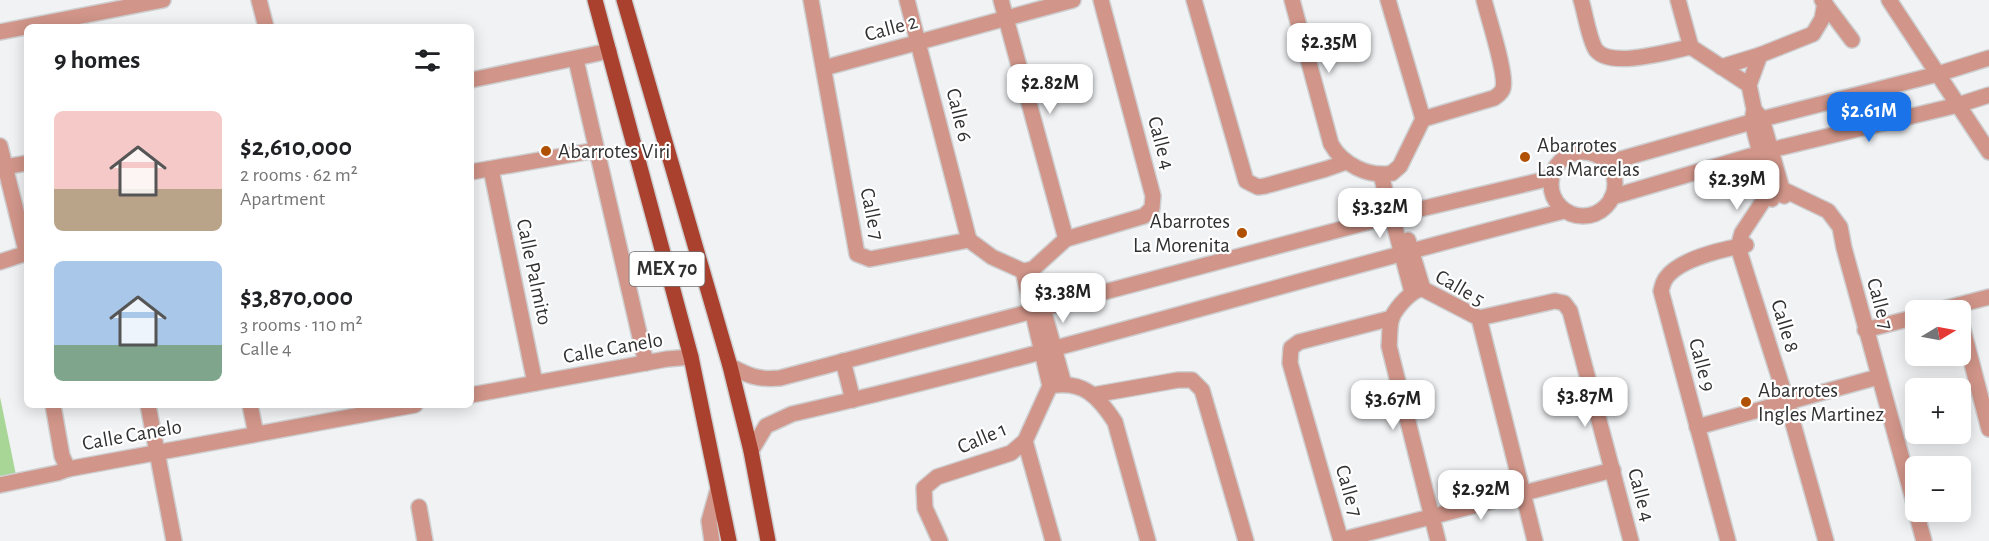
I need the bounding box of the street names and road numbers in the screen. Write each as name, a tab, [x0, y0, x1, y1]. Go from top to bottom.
street label: Calle 2	[862, 11, 920, 45]
street label: Calle 6	[942, 86, 976, 144]
street label: Calle 4	[1144, 114, 1178, 172]
street label: Calle 7	[856, 186, 888, 242]
street label: Calle Palmito	[513, 217, 555, 327]
road number: MEX 70	[630, 252, 704, 286]
street label: Calle 5	[1432, 266, 1488, 310]
street label: Calle 7	[1863, 276, 1897, 332]
street label: Calle 8	[1767, 297, 1803, 355]
street label: Calle Canelo	[562, 329, 664, 367]
street label: Calle 9	[1685, 336, 1719, 394]
street label: Calle Canelo	[81, 416, 183, 454]
street label: Calle 1	[954, 418, 1010, 458]
street label: Calle 7	[1332, 463, 1366, 520]
street label: Calle 4	[1624, 466, 1658, 524]

